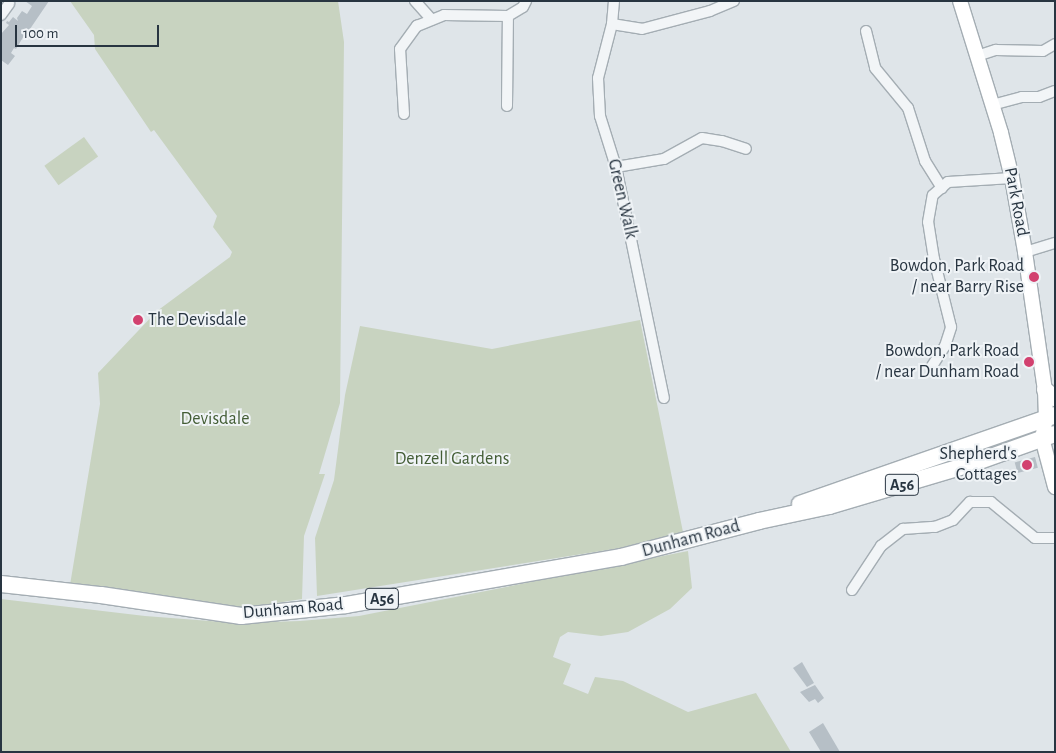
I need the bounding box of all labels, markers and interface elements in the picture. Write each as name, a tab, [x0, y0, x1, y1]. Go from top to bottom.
scale bar	[18, 15, 161, 47]
text: 100 m	[23, 26, 58, 41]
street label: Green Walk	[602, 157, 642, 241]
street label: Park Road	[999, 166, 1033, 238]
place label: Bowdon, Park Road / near Barry Rise	[890, 256, 1024, 298]
marker: Bowdon, Park Road / near Barry Rise	[1028, 271, 1040, 283]
place label: The Devisdale	[148, 309, 246, 331]
marker: The Devisdale	[132, 314, 144, 326]
place label: Bowdon, Park Road / near Dunham Road	[876, 341, 1019, 384]
marker: Bowdon, Park Road / near Dunham Road	[1023, 356, 1035, 368]
park label: Devisdale	[181, 408, 249, 430]
place label: Shepherd's Cottages	[939, 444, 1017, 486]
park label: Denzell Gardens	[395, 448, 509, 470]
marker: Shepherd's Cottages	[1021, 459, 1033, 471]
road number: A56	[884, 472, 920, 498]
street label: Dunham Road	[640, 516, 742, 562]
road number: A56	[364, 586, 400, 612]
street label: Dunham Road	[242, 594, 344, 624]

